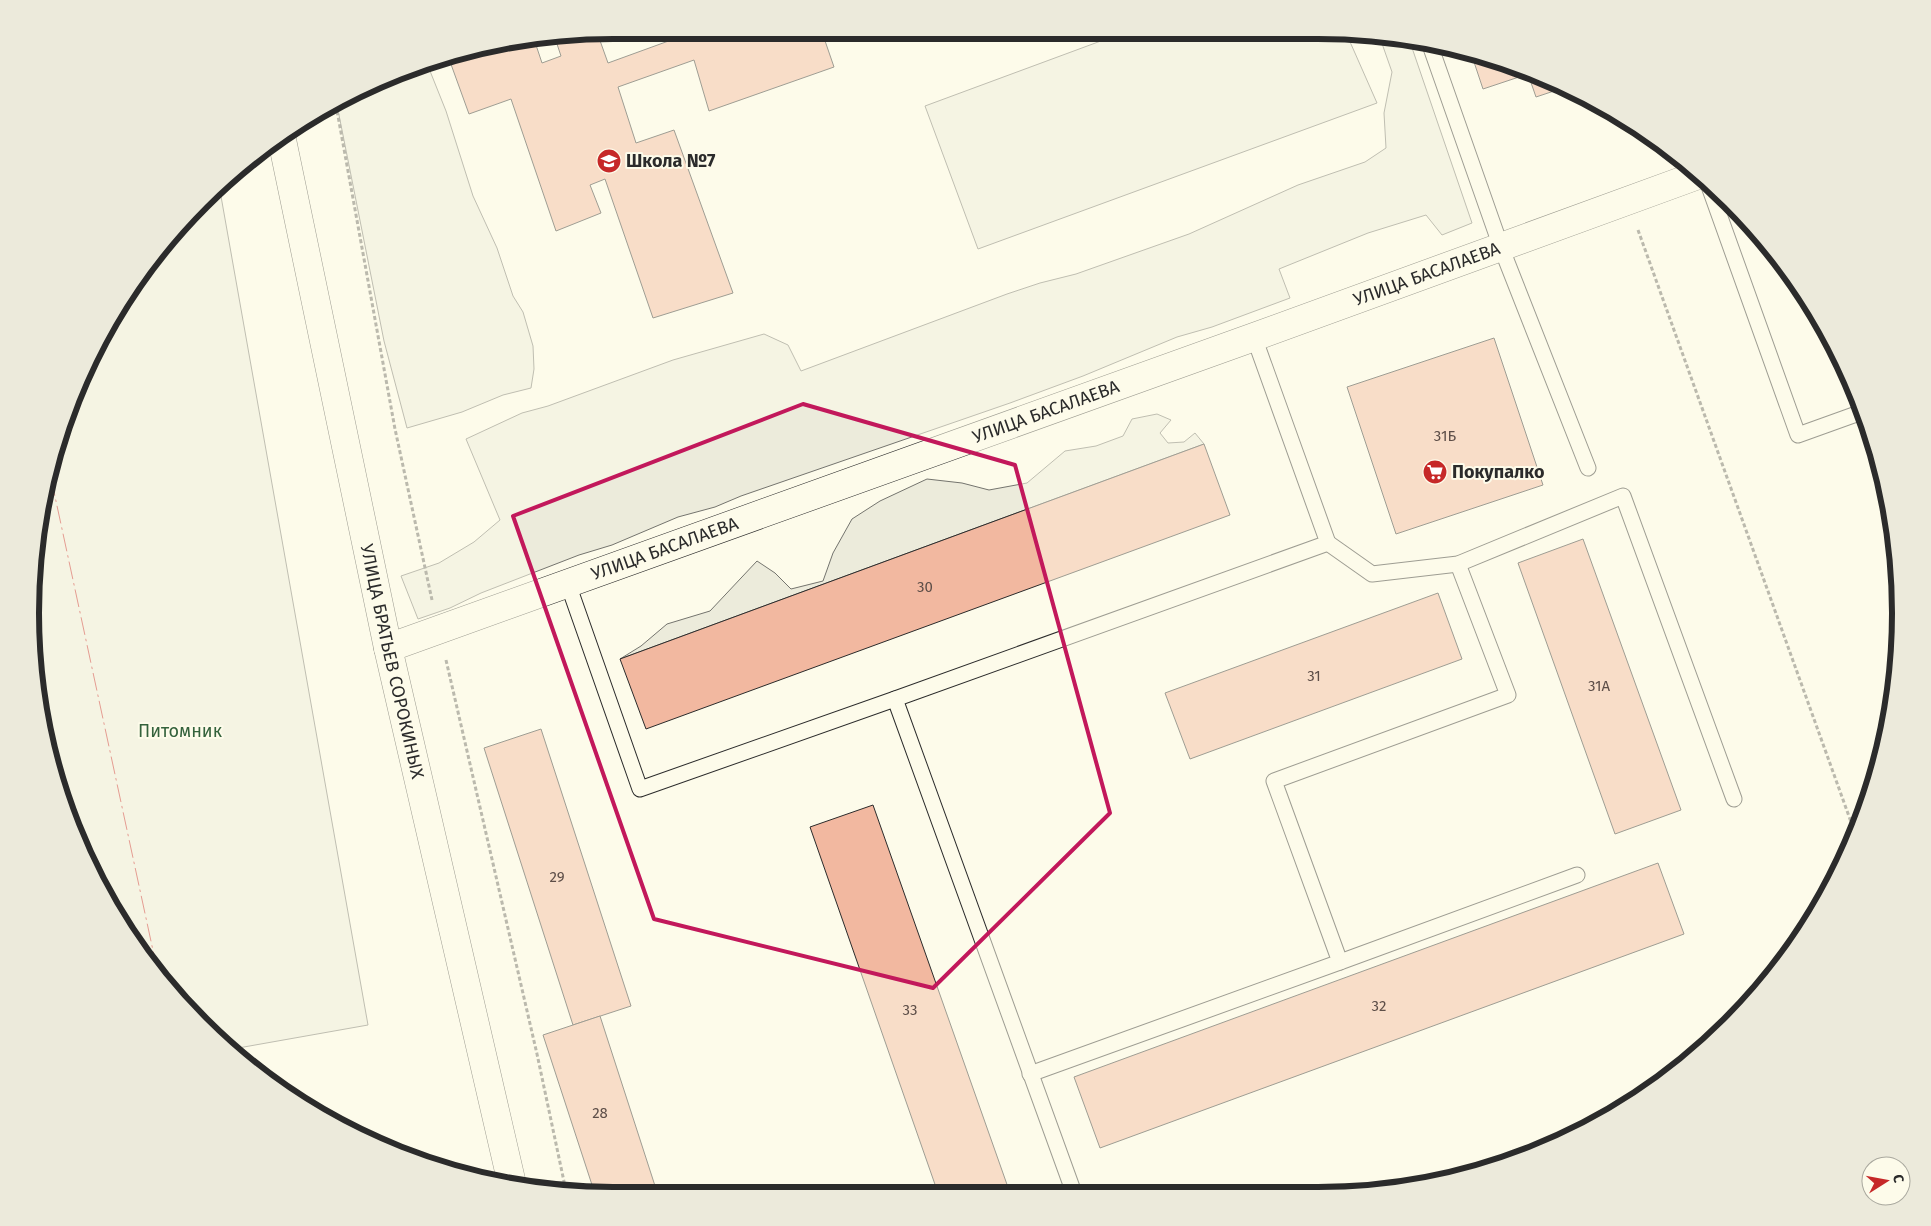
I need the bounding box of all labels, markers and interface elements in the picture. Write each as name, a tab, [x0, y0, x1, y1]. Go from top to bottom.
school or university icon: Школа №7	[596, 148, 622, 174]
place label: Школа №7	[626, 150, 716, 172]
street label: УЛИЦА БАСАЛАЕВА	[1350, 237, 1504, 311]
street label: УЛИЦА БАСАЛАЕВА	[969, 375, 1123, 448]
house number: 31Б	[1434, 427, 1456, 445]
supermarket icon: Покупалко	[1422, 459, 1448, 485]
place label: Покупалко	[1452, 461, 1544, 483]
street label: УЛИЦА БАСАЛАЕВА	[588, 512, 742, 585]
street label: УЛИЦА БРАТЬЕВ СОРОКИНЫХ	[356, 542, 429, 781]
house number: 30	[917, 578, 933, 596]
house number: 31	[1307, 667, 1321, 685]
house number: 31А	[1588, 677, 1611, 695]
park label: Питомник	[138, 720, 223, 742]
house number: 29	[549, 868, 565, 886]
house number: 32	[1372, 997, 1386, 1015]
house number: 33	[903, 1001, 917, 1019]
house number: 28	[592, 1104, 608, 1122]
north arrow	[1861, 1156, 1911, 1206]
text: С	[1889, 1173, 1907, 1184]

